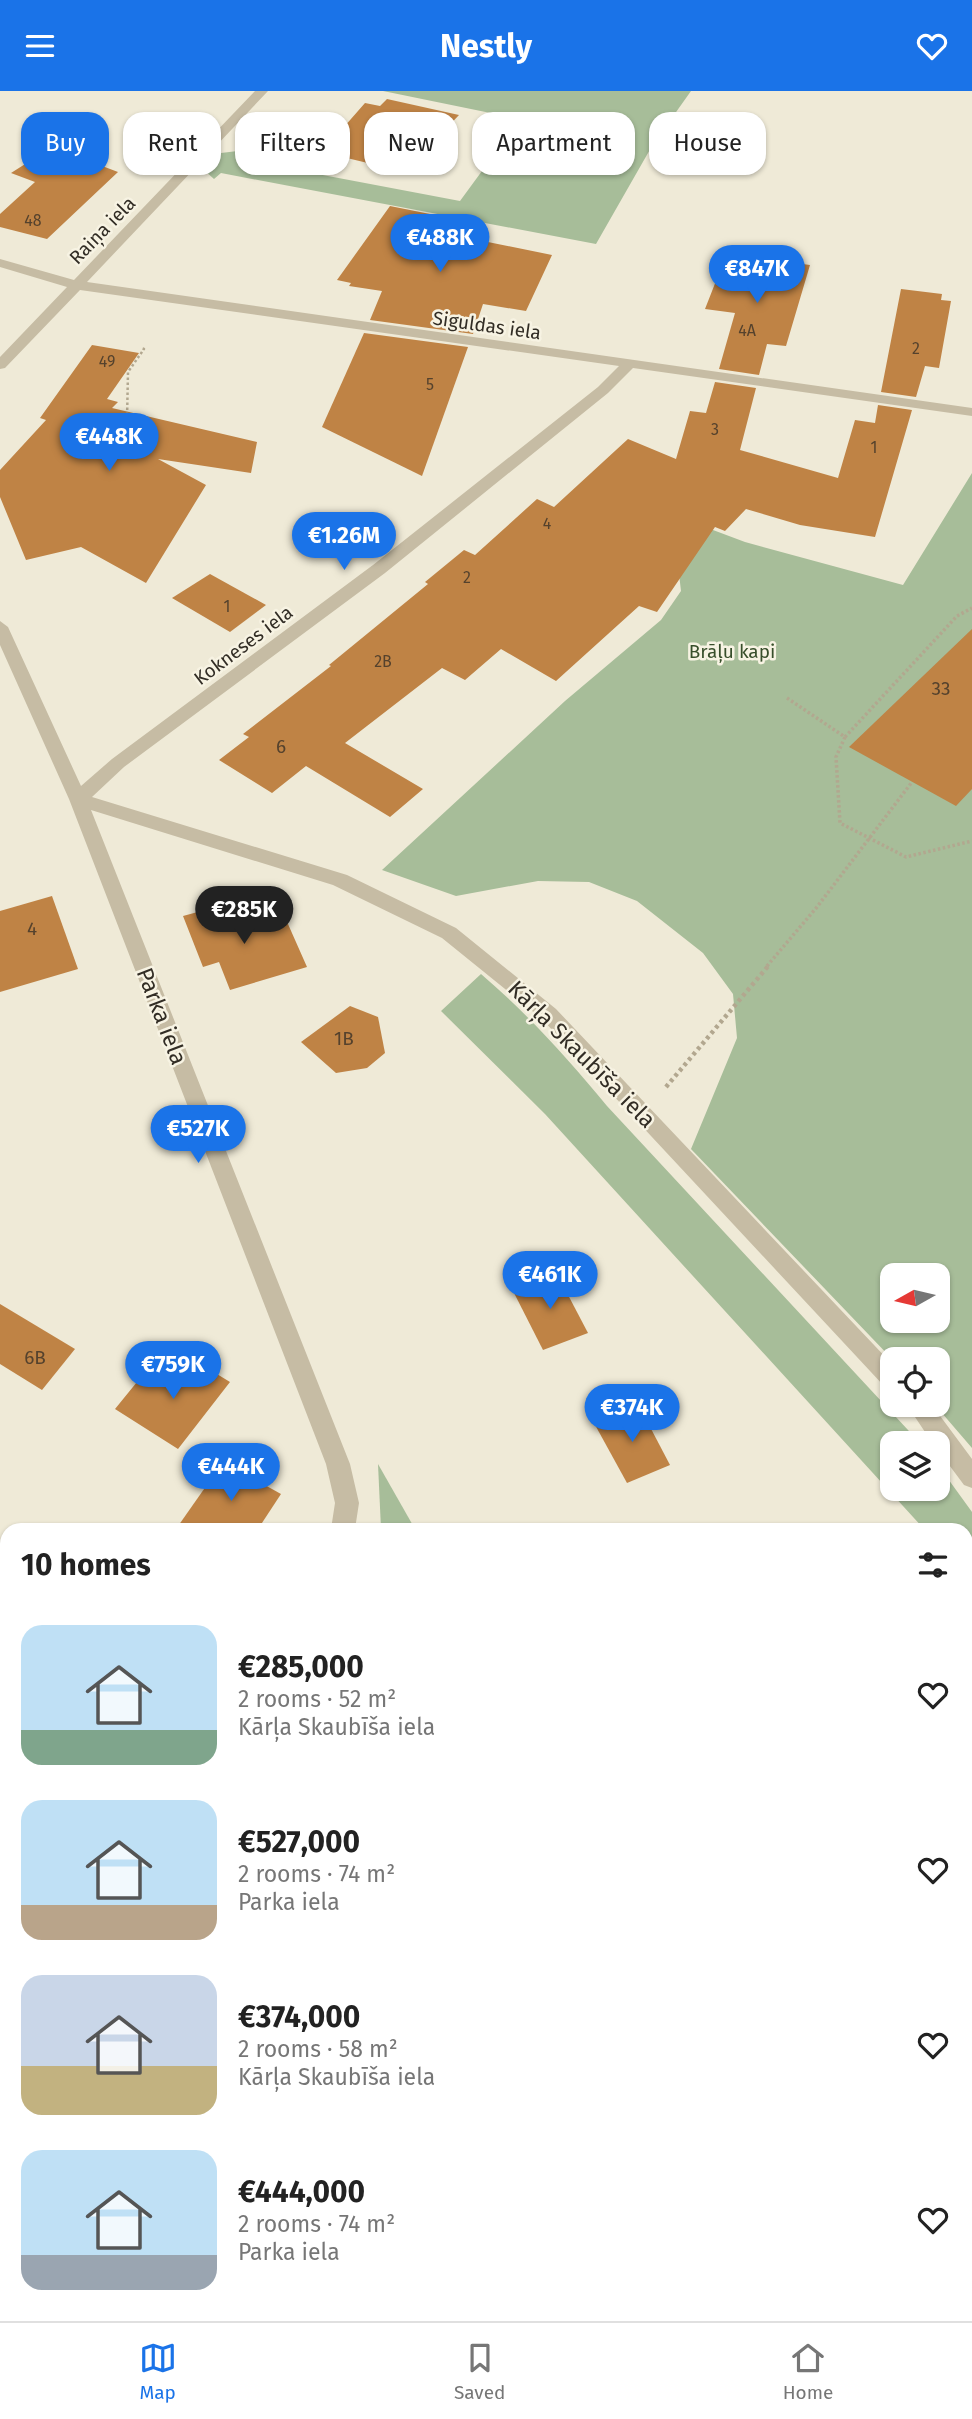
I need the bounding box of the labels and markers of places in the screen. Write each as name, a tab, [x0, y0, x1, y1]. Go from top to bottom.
pin: €488K	[391, 215, 489, 274]
pin: €847K	[708, 245, 806, 305]
pin: €448K	[60, 413, 158, 473]
pin: €1.26M	[287, 512, 401, 572]
pin: €285K	[195, 887, 293, 946]
pin: €527K	[149, 1105, 247, 1165]
pin: €461K	[501, 1251, 599, 1311]
pin: €759K	[124, 1341, 222, 1401]
pin: €374K	[583, 1385, 681, 1444]
pin: €444K	[182, 1443, 280, 1503]

